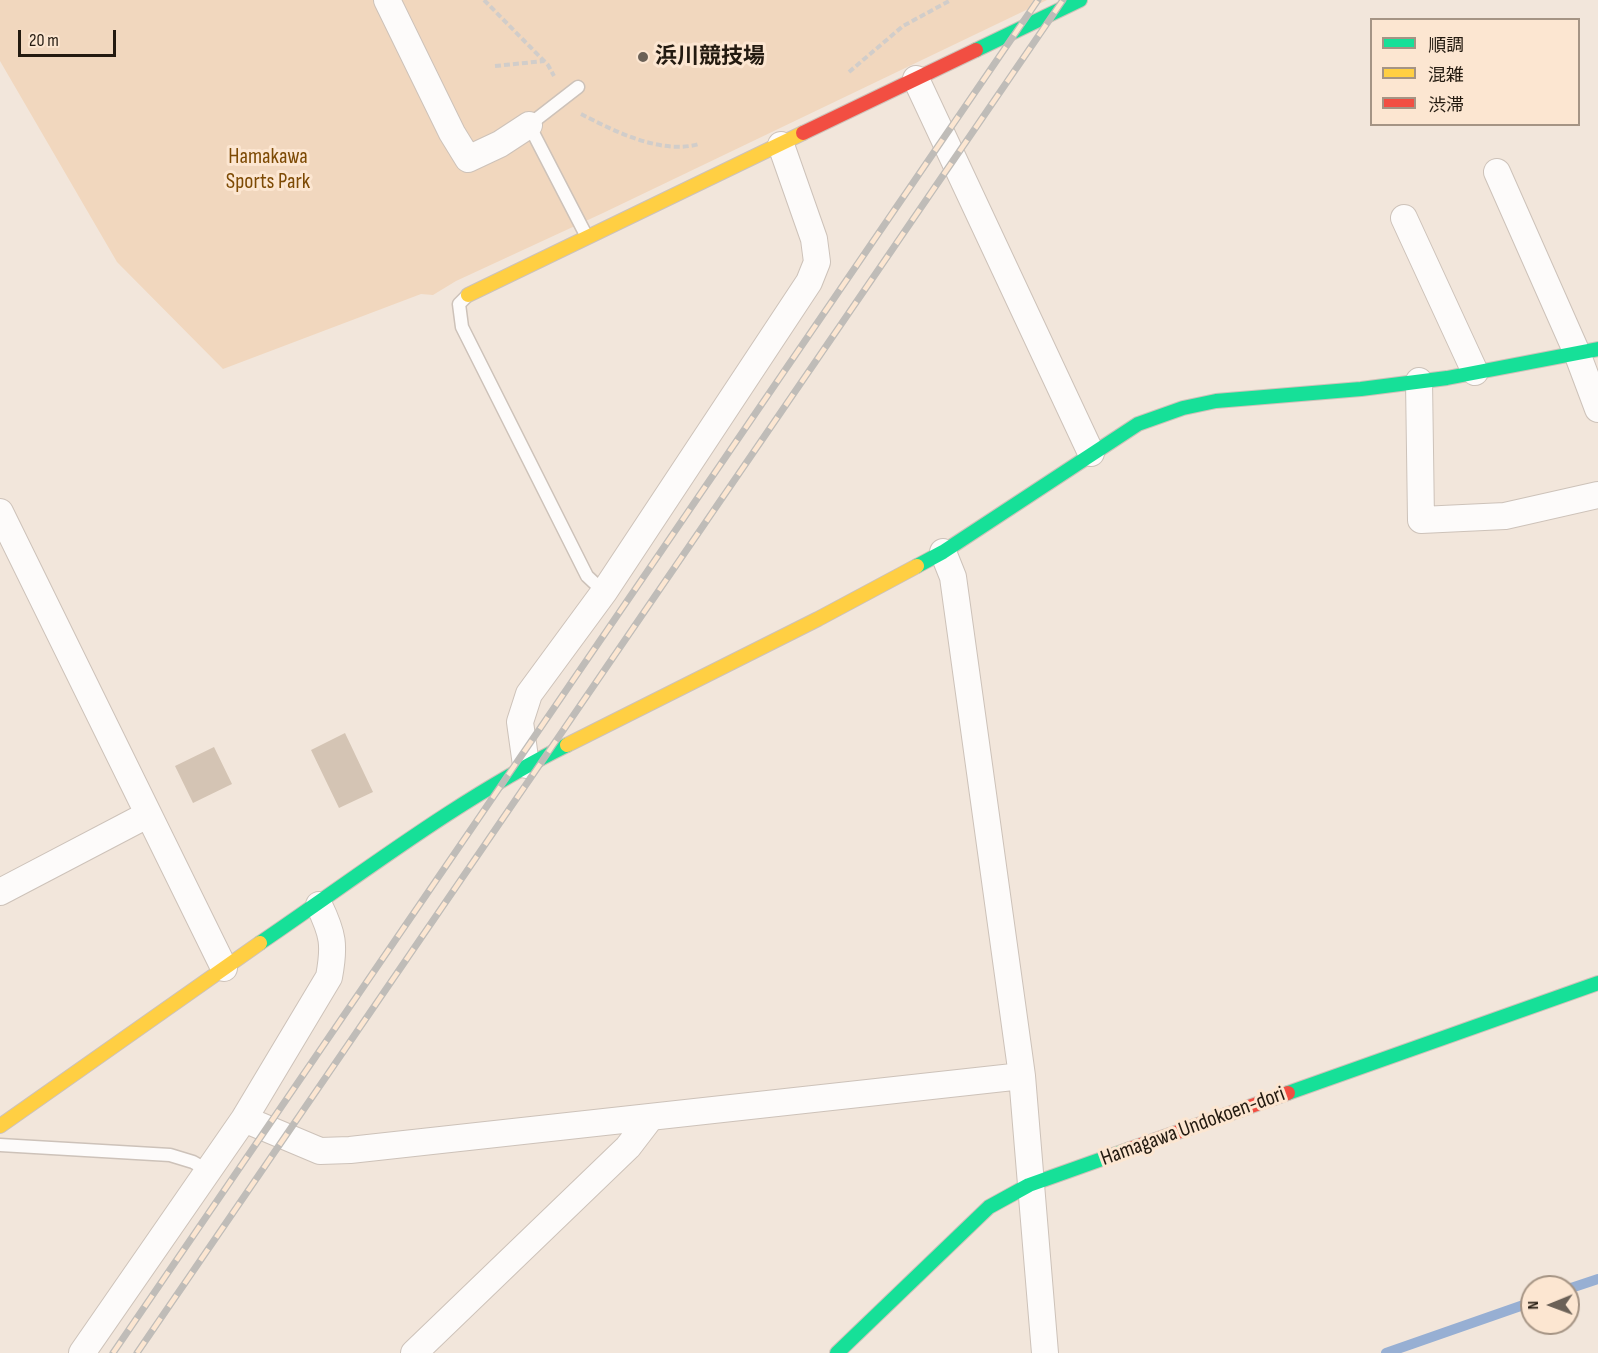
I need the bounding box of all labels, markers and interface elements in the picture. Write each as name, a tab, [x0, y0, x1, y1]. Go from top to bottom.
scale bar	[21, 18, 118, 56]
legend	[1370, 18, 1580, 126]
text: 20 m	[29, 30, 59, 51]
text: 順調	[1428, 35, 1464, 56]
place label: 浜川競技場	[655, 44, 765, 70]
marker: 浜川競技場	[636, 50, 650, 64]
text: 混雑	[1428, 65, 1464, 86]
text: 渋滞	[1428, 95, 1464, 116]
park label: Hamakawa Sports Park	[226, 144, 310, 196]
street label: Hamagawa Undokoen-dori	[1097, 1081, 1289, 1173]
north arrow	[1520, 1275, 1580, 1335]
text: N	[1524, 1301, 1543, 1310]

